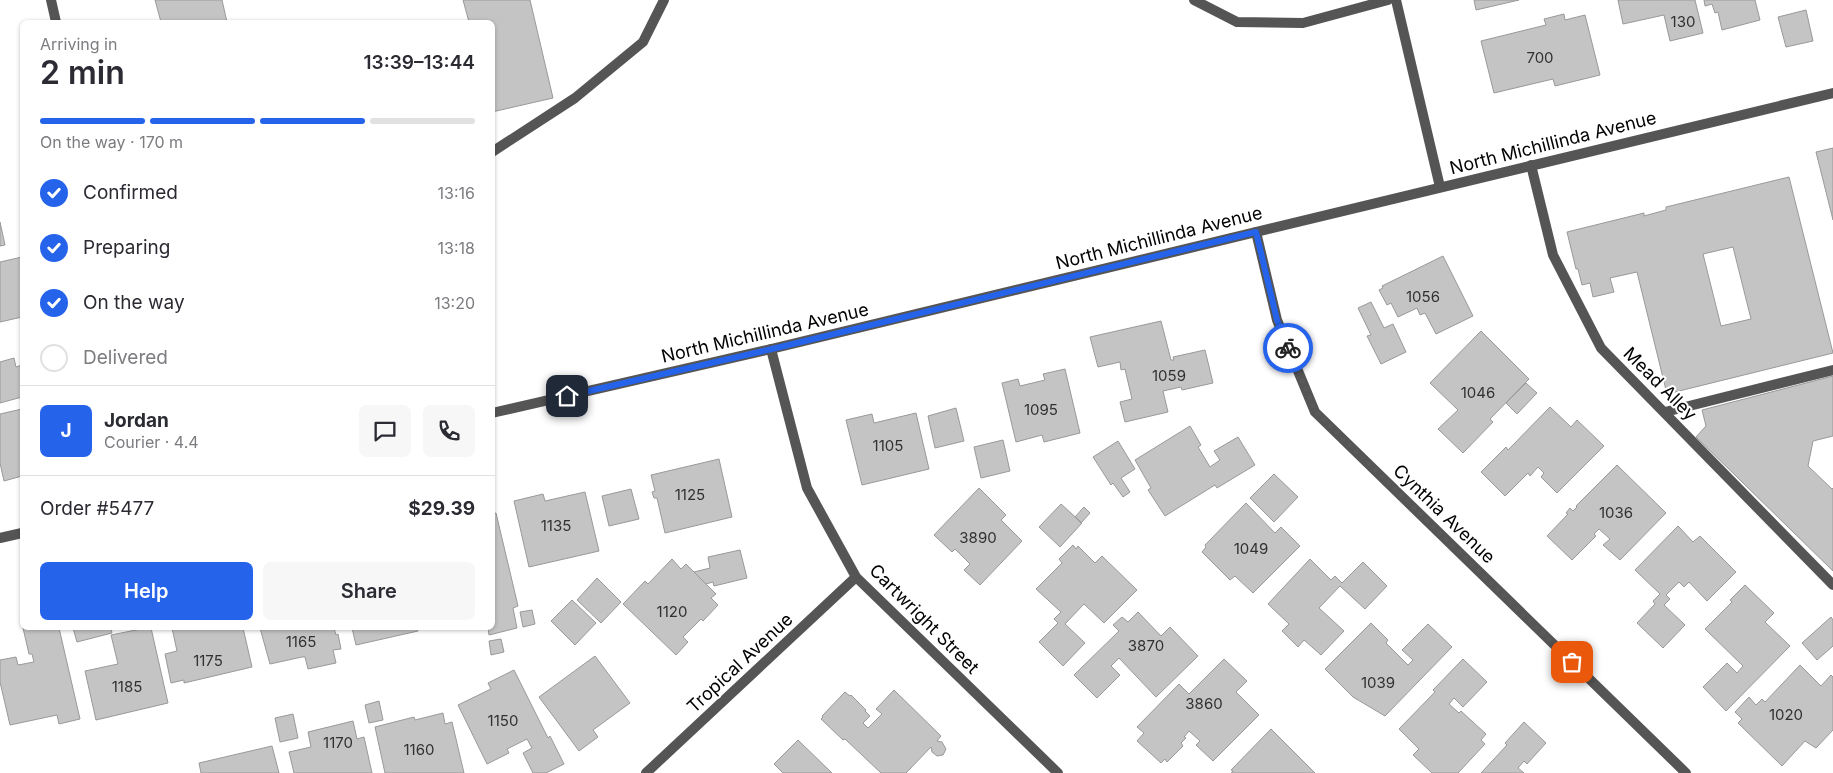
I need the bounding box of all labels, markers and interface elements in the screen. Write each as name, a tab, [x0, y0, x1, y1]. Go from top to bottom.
house number: 130	[1671, 12, 1695, 31]
text: Arriving in	[40, 34, 117, 54]
house number: 700	[1526, 48, 1554, 67]
text: 13:39–13:44	[364, 51, 475, 74]
text: 2 min	[40, 53, 125, 92]
street label: North Michillinda Avenue	[1447, 107, 1658, 178]
text: On the way · 170 m	[40, 132, 183, 152]
icon: check	[40, 179, 68, 207]
text: Confirmed	[83, 181, 178, 204]
text: 13:16	[438, 183, 475, 203]
street label: North Michillinda Avenue	[1053, 202, 1264, 273]
icon: check	[40, 234, 68, 262]
text: Preparing	[83, 236, 170, 259]
text: 13:18	[438, 238, 475, 258]
house number: 1056	[1406, 287, 1440, 306]
icon: check	[40, 289, 68, 317]
text: On the way	[83, 291, 185, 314]
text: 13:20	[434, 293, 475, 313]
street label: North Michillinda Avenue	[659, 298, 871, 367]
courier	[1263, 323, 1313, 373]
icon: bike	[1274, 334, 1302, 362]
street label: Mead Alley	[1620, 343, 1701, 424]
text: Delivered	[83, 346, 168, 369]
house number: 1059	[1152, 366, 1186, 385]
pin	[546, 375, 588, 417]
icon: home	[553, 382, 581, 410]
house number: 1046	[1461, 383, 1495, 402]
house number: 1095	[1024, 400, 1058, 419]
button: chat	[359, 405, 411, 457]
button: phone	[423, 405, 475, 457]
text: Jordan	[104, 409, 169, 432]
text: J	[60, 419, 72, 442]
text: Courier · 4.4	[104, 432, 199, 452]
house number: 1105	[873, 436, 903, 455]
street label: Cynthia Avenue	[1389, 460, 1500, 567]
house number: 1125	[675, 485, 705, 504]
text: Order #5477	[40, 497, 154, 520]
text: $29.39	[408, 497, 475, 520]
house number: 1036	[1599, 503, 1633, 522]
house number: 1135	[541, 516, 571, 535]
house number: 3890	[959, 528, 997, 547]
house number: 1049	[1234, 539, 1268, 558]
street label: Cartwright Street	[865, 560, 983, 678]
button: Help	[40, 562, 253, 620]
button: Share	[263, 562, 475, 620]
house number: 1120	[657, 602, 687, 621]
street label: Tropical Avenue	[683, 608, 797, 717]
house number: 1165	[286, 632, 316, 651]
house number: 3870	[1128, 636, 1164, 655]
pin	[1551, 641, 1593, 683]
icon: bag	[1558, 648, 1586, 676]
house number: 1175	[193, 651, 223, 670]
house number: 1039	[1361, 673, 1395, 692]
house number: 1185	[112, 677, 142, 696]
house number: 3860	[1185, 694, 1223, 713]
house number: 1020	[1769, 705, 1803, 724]
house number: 1150	[488, 711, 518, 730]
house number: 1170	[323, 733, 353, 752]
house number: 1160	[404, 740, 434, 759]

